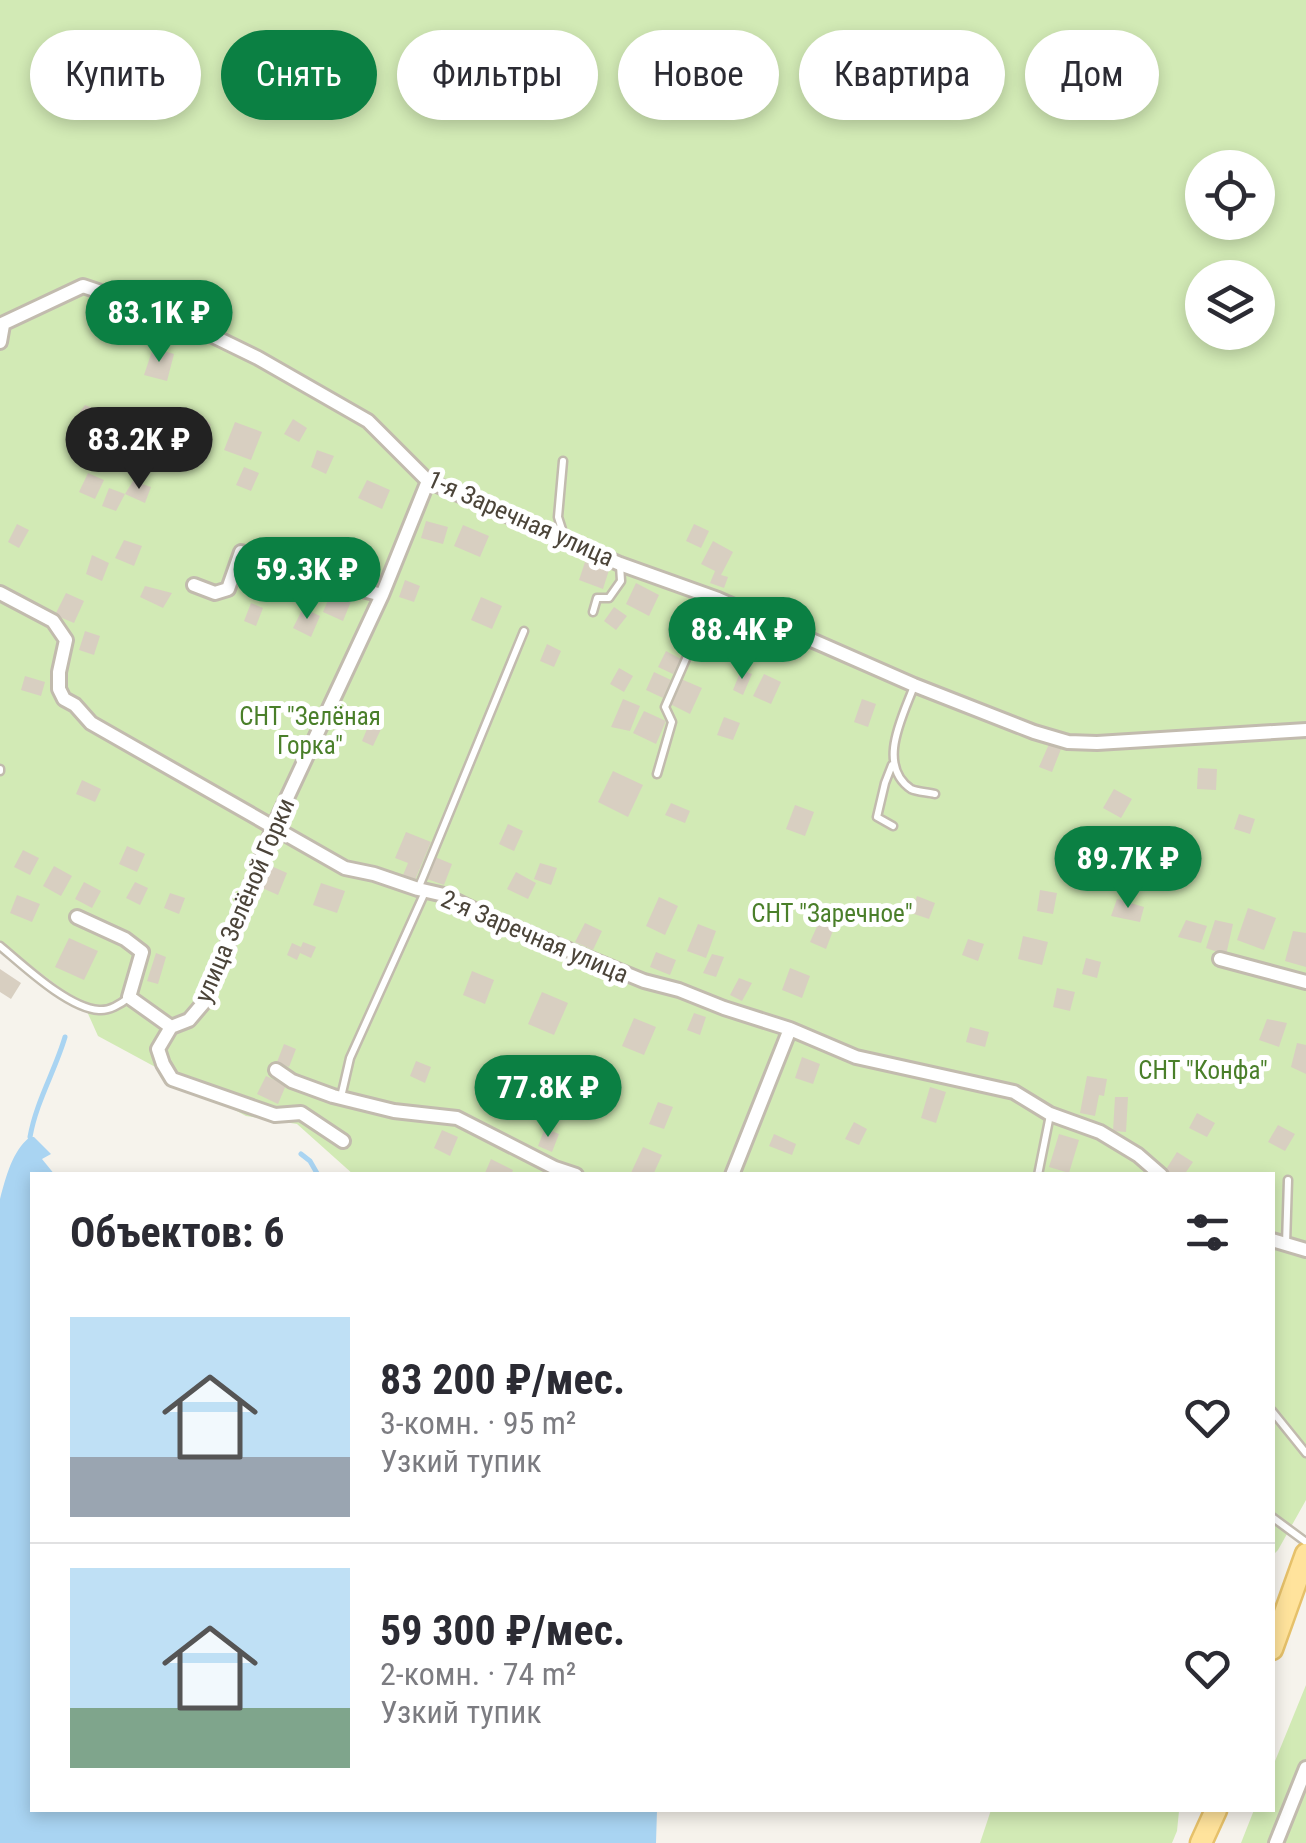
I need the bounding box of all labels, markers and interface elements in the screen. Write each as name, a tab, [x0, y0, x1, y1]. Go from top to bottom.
chip: Купить	[30, 30, 201, 120]
chip: Снять	[221, 30, 377, 120]
chip: Фильтры	[397, 30, 598, 120]
chip: Новое	[618, 30, 779, 120]
chip: Квартира	[799, 30, 1005, 120]
chip: Дом	[1025, 30, 1159, 120]
map controls	[1185, 150, 1275, 350]
button: locate	[1185, 150, 1275, 240]
button: layers	[1185, 260, 1275, 350]
pin: 83.1K ₽	[67, 280, 251, 365]
text: 83.1K ₽	[108, 293, 210, 331]
pin: 83.2K ₽	[47, 407, 231, 492]
text: 83.2K ₽	[88, 420, 190, 458]
street label: 1-я Заречная улица	[423, 464, 618, 572]
pin: 59.3K ₽	[215, 537, 399, 622]
text: 59.3K ₽	[256, 550, 358, 588]
pin: 88.4K ₽	[650, 597, 834, 682]
text: 88.4K ₽	[691, 610, 793, 648]
park label: СНТ "Зелёная Горка"	[239, 702, 381, 760]
street label: улица Зелёной Горки	[188, 794, 301, 1006]
pin: 89.7K ₽	[1036, 826, 1220, 911]
text: 89.7K ₽	[1077, 839, 1179, 877]
street label: 2-я Заречная улица	[437, 884, 633, 989]
park label: СНТ "Заречное"	[751, 899, 913, 928]
pin: 77.8K ₽	[456, 1055, 640, 1140]
park label: СНТ "Конфа"	[1138, 1056, 1268, 1085]
text: 77.8K ₽	[497, 1068, 599, 1106]
icon: filters	[1180, 1205, 1235, 1260]
text: Объектов: 6	[70, 1208, 284, 1257]
text: 83 200 ₽/мес.	[380, 1355, 625, 1404]
icon: home	[150, 1357, 270, 1477]
icon: heart	[1180, 1390, 1235, 1445]
text: 3-комн. · 95 m²	[380, 1404, 576, 1442]
text: Узкий тупик	[380, 1442, 542, 1480]
text: 59 300 ₽/мес.	[380, 1606, 625, 1655]
icon: home	[150, 1608, 270, 1728]
icon: heart	[1180, 1641, 1235, 1696]
text: 2-комн. · 74 m²	[380, 1655, 576, 1693]
text: Узкий тупик	[380, 1693, 542, 1731]

